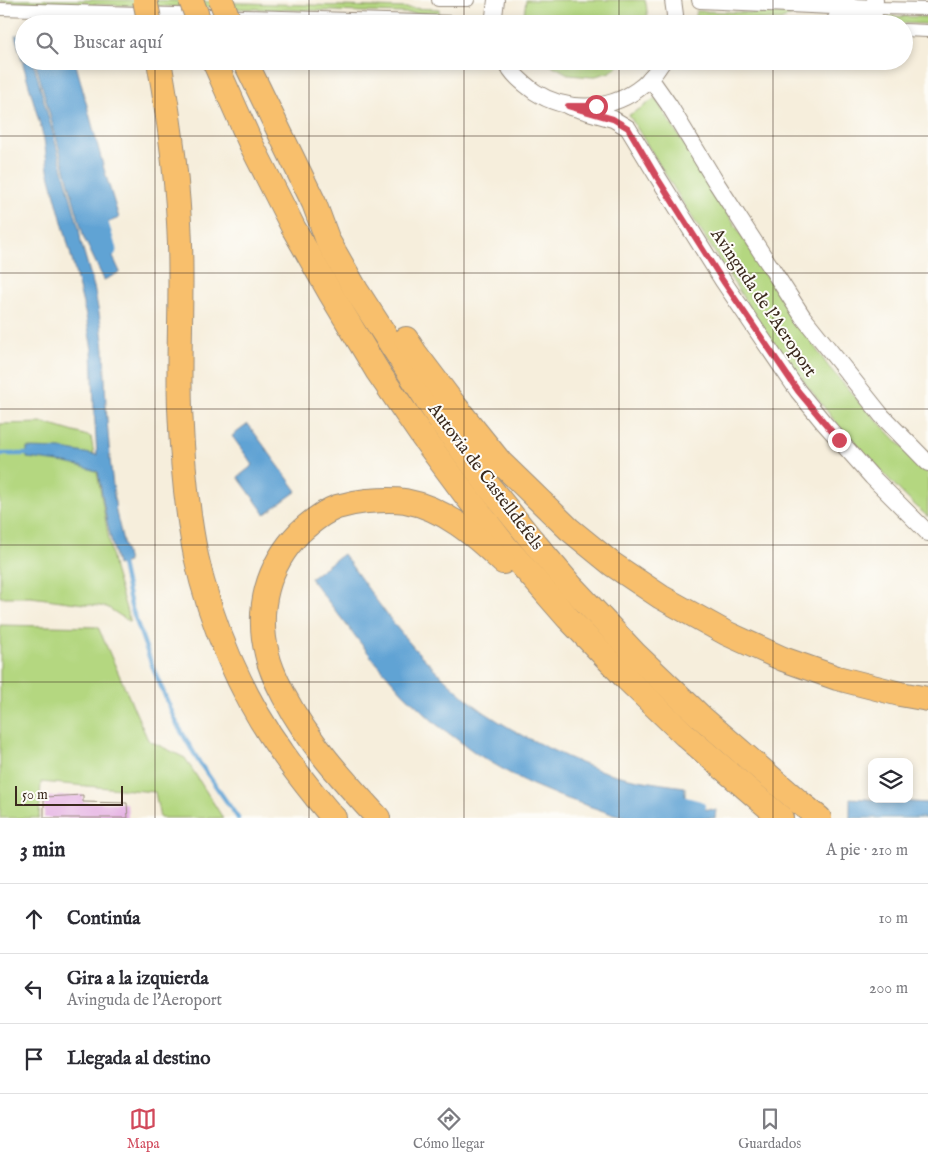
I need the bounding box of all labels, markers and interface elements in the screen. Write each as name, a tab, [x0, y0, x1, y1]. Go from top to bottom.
search box	[15, 15, 913, 70]
icon: search	[33, 29, 61, 57]
text: Buscar aquí	[73, 31, 162, 55]
route start	[585, 95, 608, 118]
street label: Avinguda de l'Aeroport	[704, 223, 821, 382]
street label: Autovia de Castelldefels	[421, 398, 548, 555]
route end	[828, 429, 851, 452]
map controls	[868, 758, 913, 803]
button: layers	[868, 758, 913, 803]
scale bar	[15, 783, 122, 806]
text: 50 m	[22, 786, 48, 804]
text: 3 min	[20, 837, 65, 864]
text: A pie · 210 m	[826, 841, 908, 861]
icon: ahead	[20, 905, 48, 933]
text: Continúa	[67, 907, 141, 931]
text: 10 m	[878, 909, 908, 929]
text: Gira a la izquierda	[67, 967, 209, 991]
icon: left	[20, 975, 48, 1003]
text: 200 m	[869, 979, 908, 999]
text: Avinguda de l'Aeroport	[67, 991, 222, 1011]
icon: arrive	[20, 1045, 48, 1073]
text: Llegada al destino	[67, 1047, 210, 1071]
tab: Mapa	[127, 1105, 160, 1153]
tab: Cómo llegar	[413, 1105, 485, 1153]
tab: Guardados	[738, 1105, 801, 1153]

